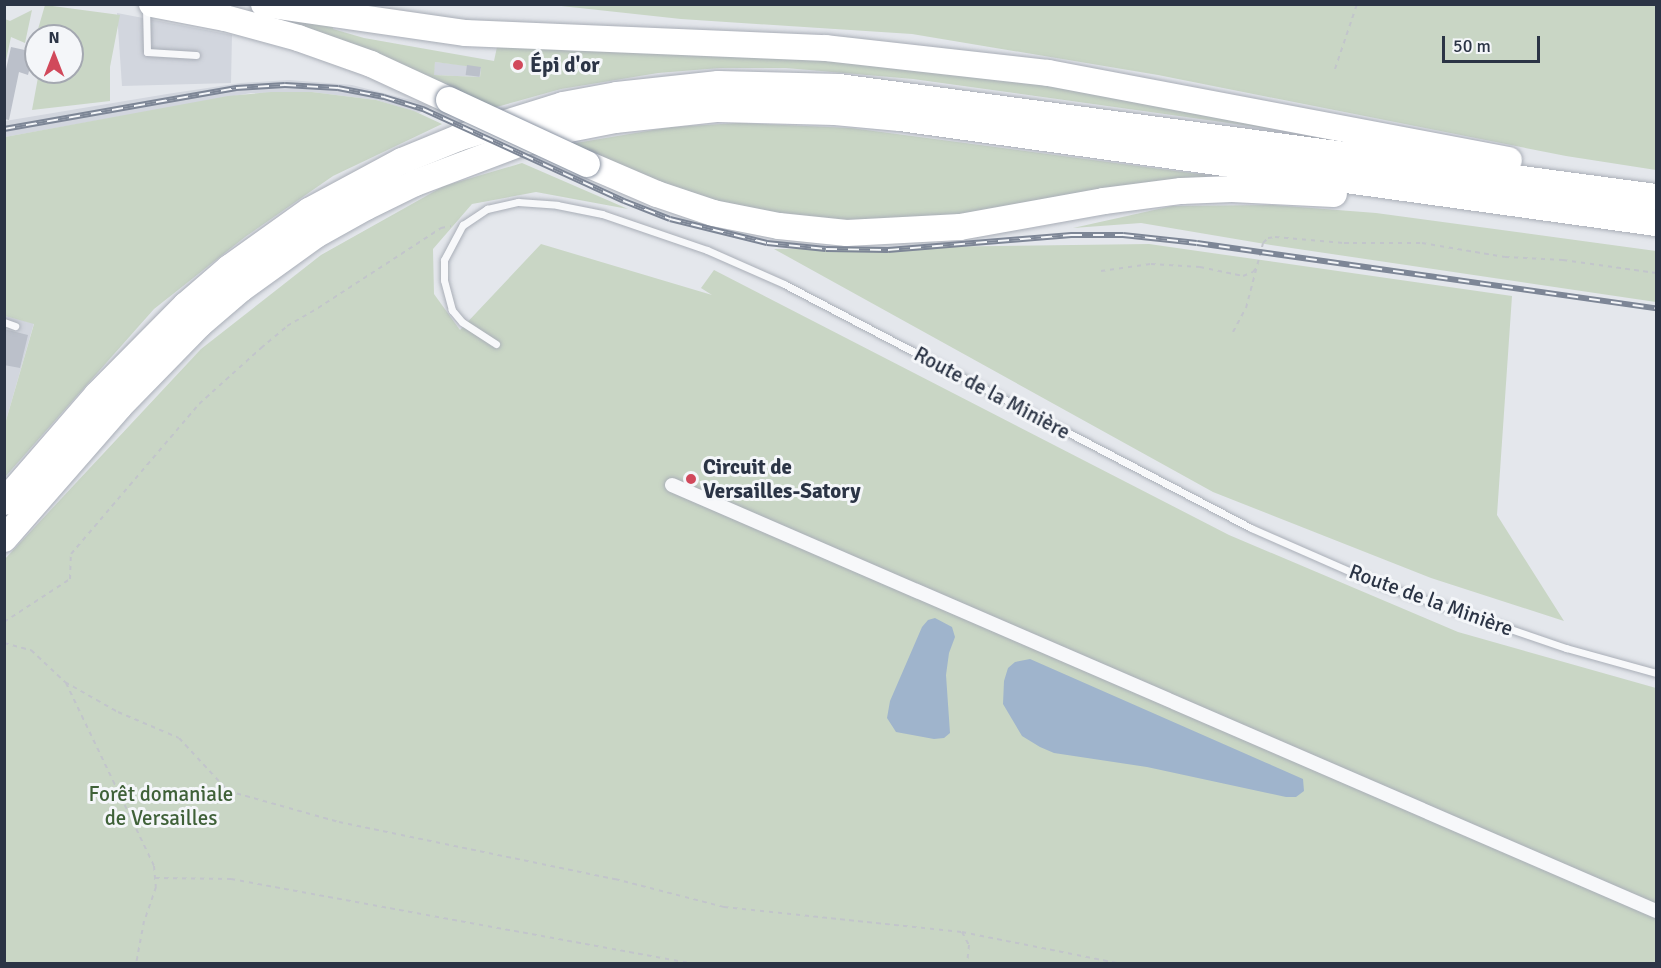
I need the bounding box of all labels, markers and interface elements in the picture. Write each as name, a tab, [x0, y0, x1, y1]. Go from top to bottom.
north arrow	[24, 24, 84, 84]
scale bar	[1445, 24, 1542, 62]
text: N	[48, 28, 60, 48]
text: 50 m	[1453, 35, 1491, 57]
place label: Épi d'or	[530, 52, 600, 78]
marker: Épi d'or	[511, 58, 525, 72]
street label: Route de la Minière	[910, 341, 1074, 445]
place label: Circuit de Versailles-Satory	[703, 454, 861, 504]
marker: Circuit de Versailles-Satory	[684, 472, 698, 486]
street label: Route de la Minière	[1345, 559, 1517, 641]
park label: Forêt domaniale de Versailles	[89, 781, 233, 831]

